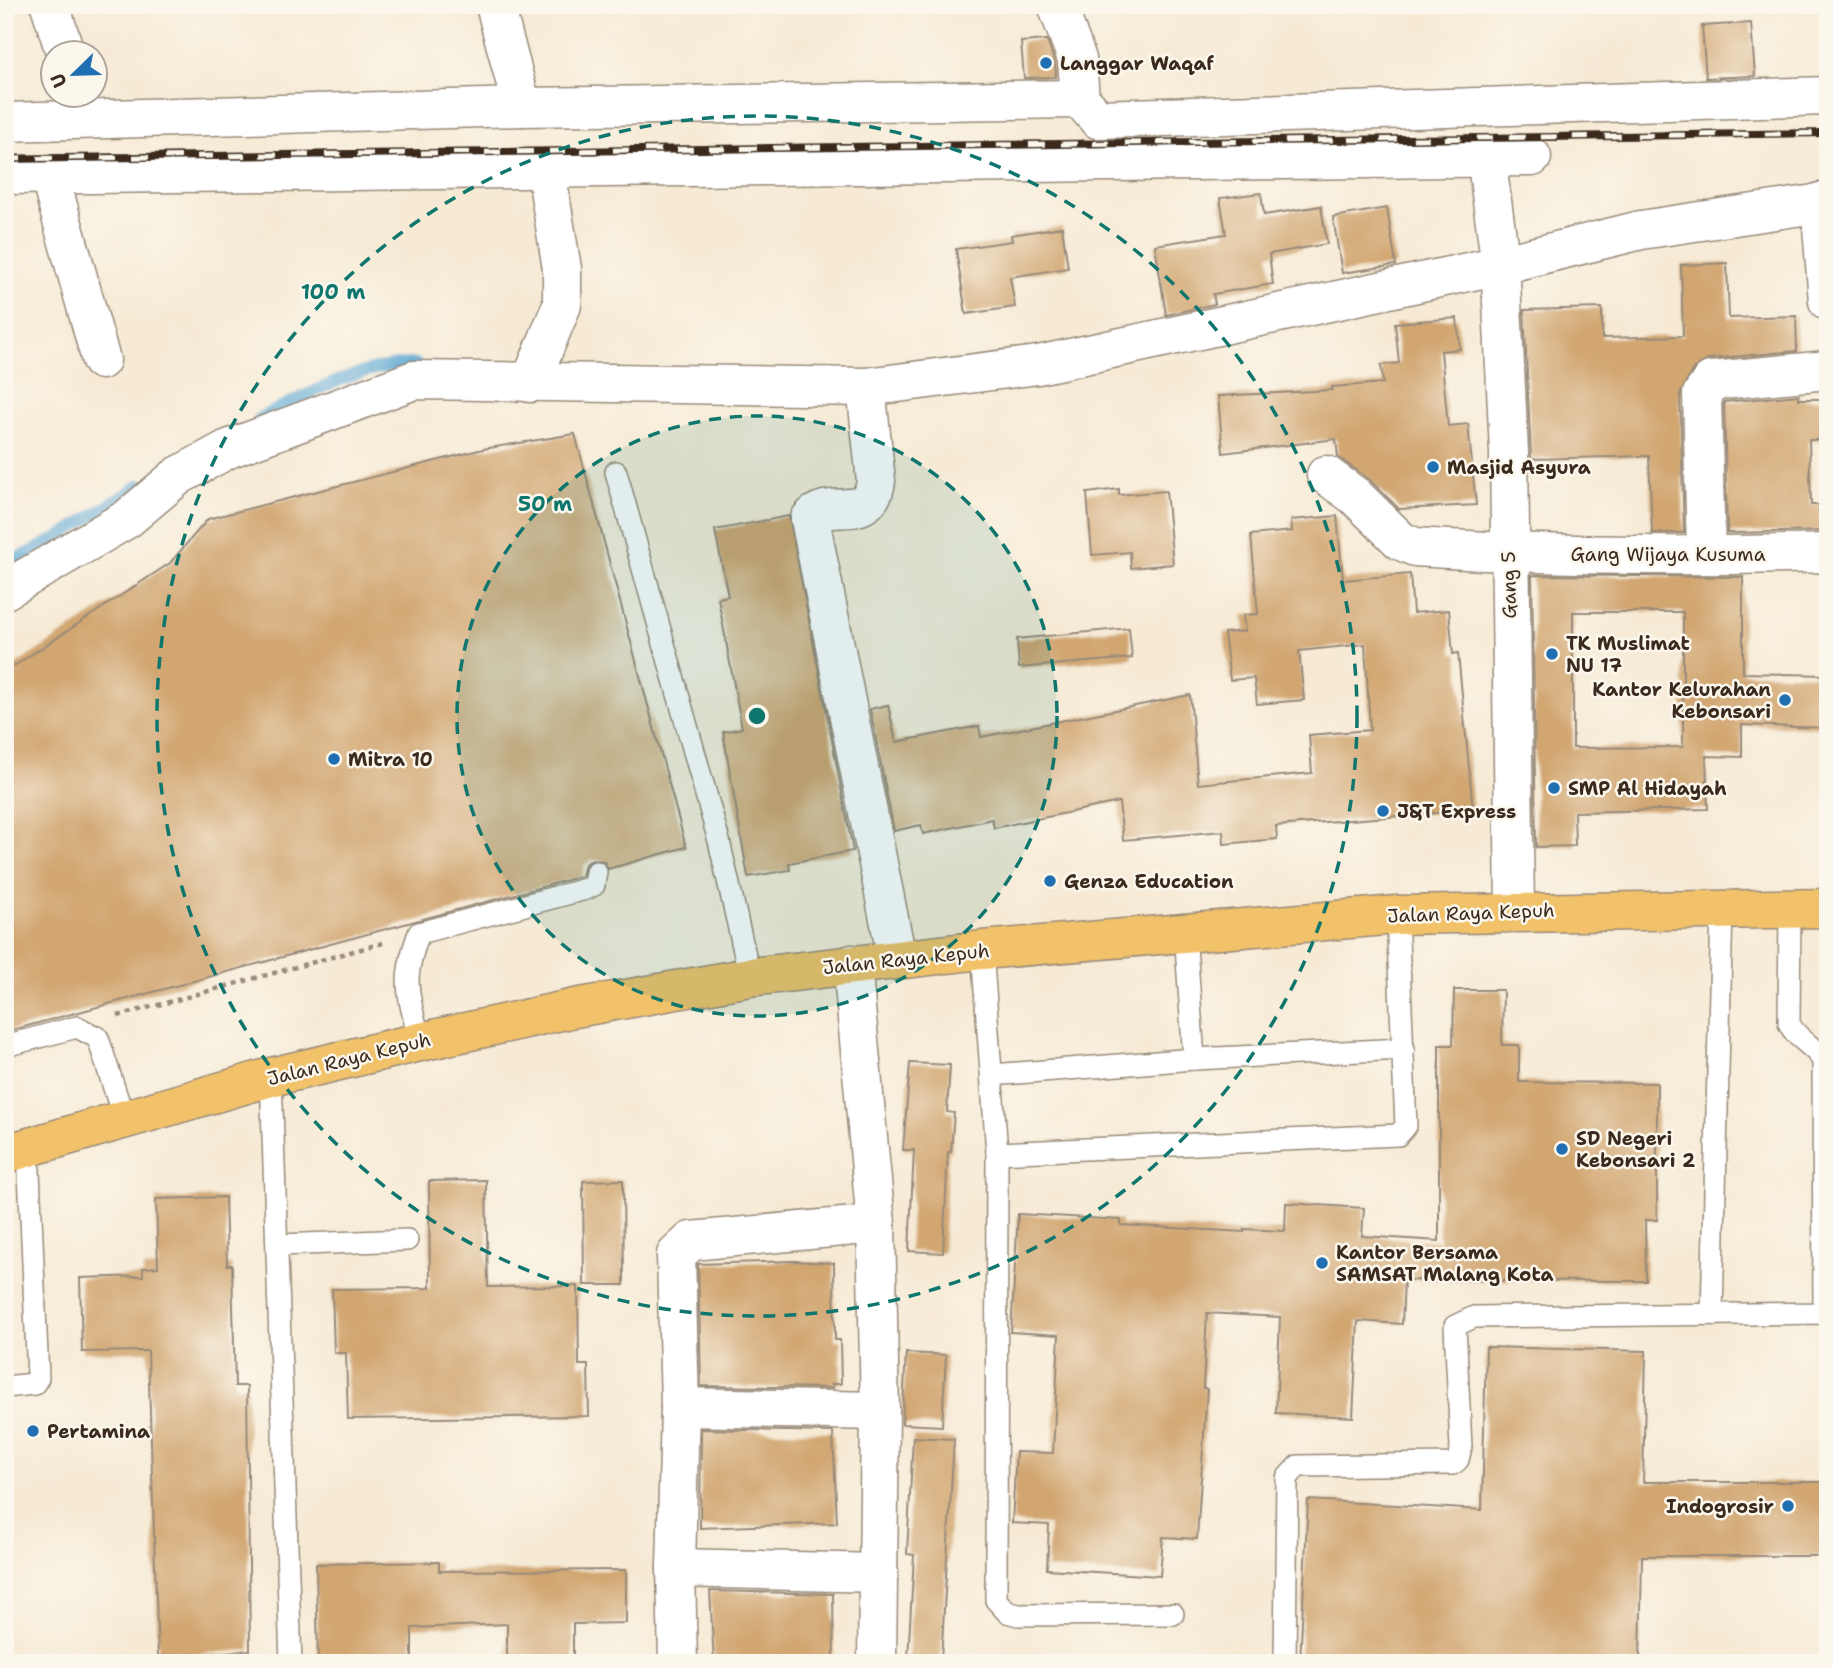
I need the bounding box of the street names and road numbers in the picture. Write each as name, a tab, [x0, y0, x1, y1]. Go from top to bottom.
street label: Gang Wijaya Kusuma	[1571, 542, 1766, 567]
street label: Gang 5	[1496, 551, 1522, 619]
street label: Jalan Raya Kepuh	[1387, 898, 1555, 928]
street label: Jalan Raya Kepuh	[821, 938, 991, 980]
street label: Jalan Raya Kepuh	[265, 1027, 433, 1091]

